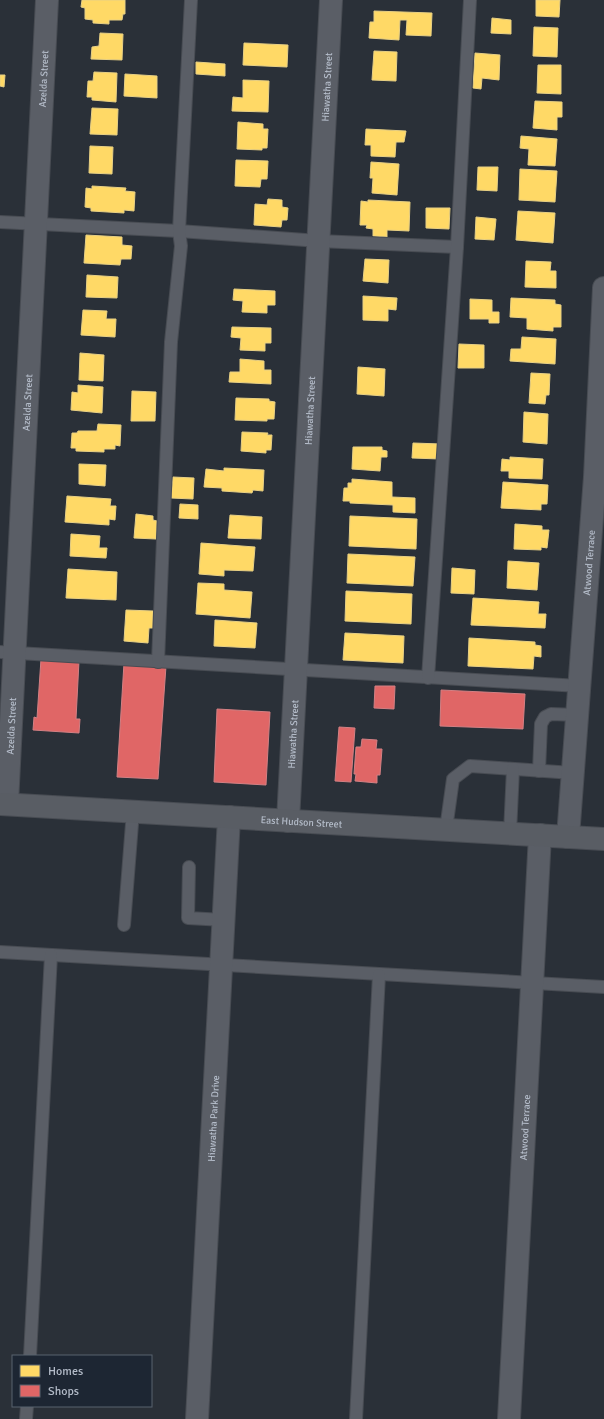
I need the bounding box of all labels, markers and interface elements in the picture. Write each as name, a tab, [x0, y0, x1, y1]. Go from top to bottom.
street label: Azelda Street	[37, 50, 52, 108]
street label: Hiawatha Street	[320, 52, 335, 122]
street label: Azelda Street	[21, 373, 35, 431]
street label: Hiawatha Street	[303, 375, 318, 445]
street label: Atwood Terrace	[581, 530, 598, 596]
street label: Azelda Street	[4, 697, 19, 755]
street label: Hiawatha Street	[286, 699, 301, 769]
street label: East Hudson Street	[260, 814, 343, 831]
street label: Hiawatha Park Drive	[206, 1075, 222, 1162]
street label: Atwood Terrace	[518, 1094, 533, 1161]
legend	[12, 1355, 152, 1407]
text: Homes	[48, 1364, 83, 1379]
text: Shops	[48, 1384, 79, 1399]

